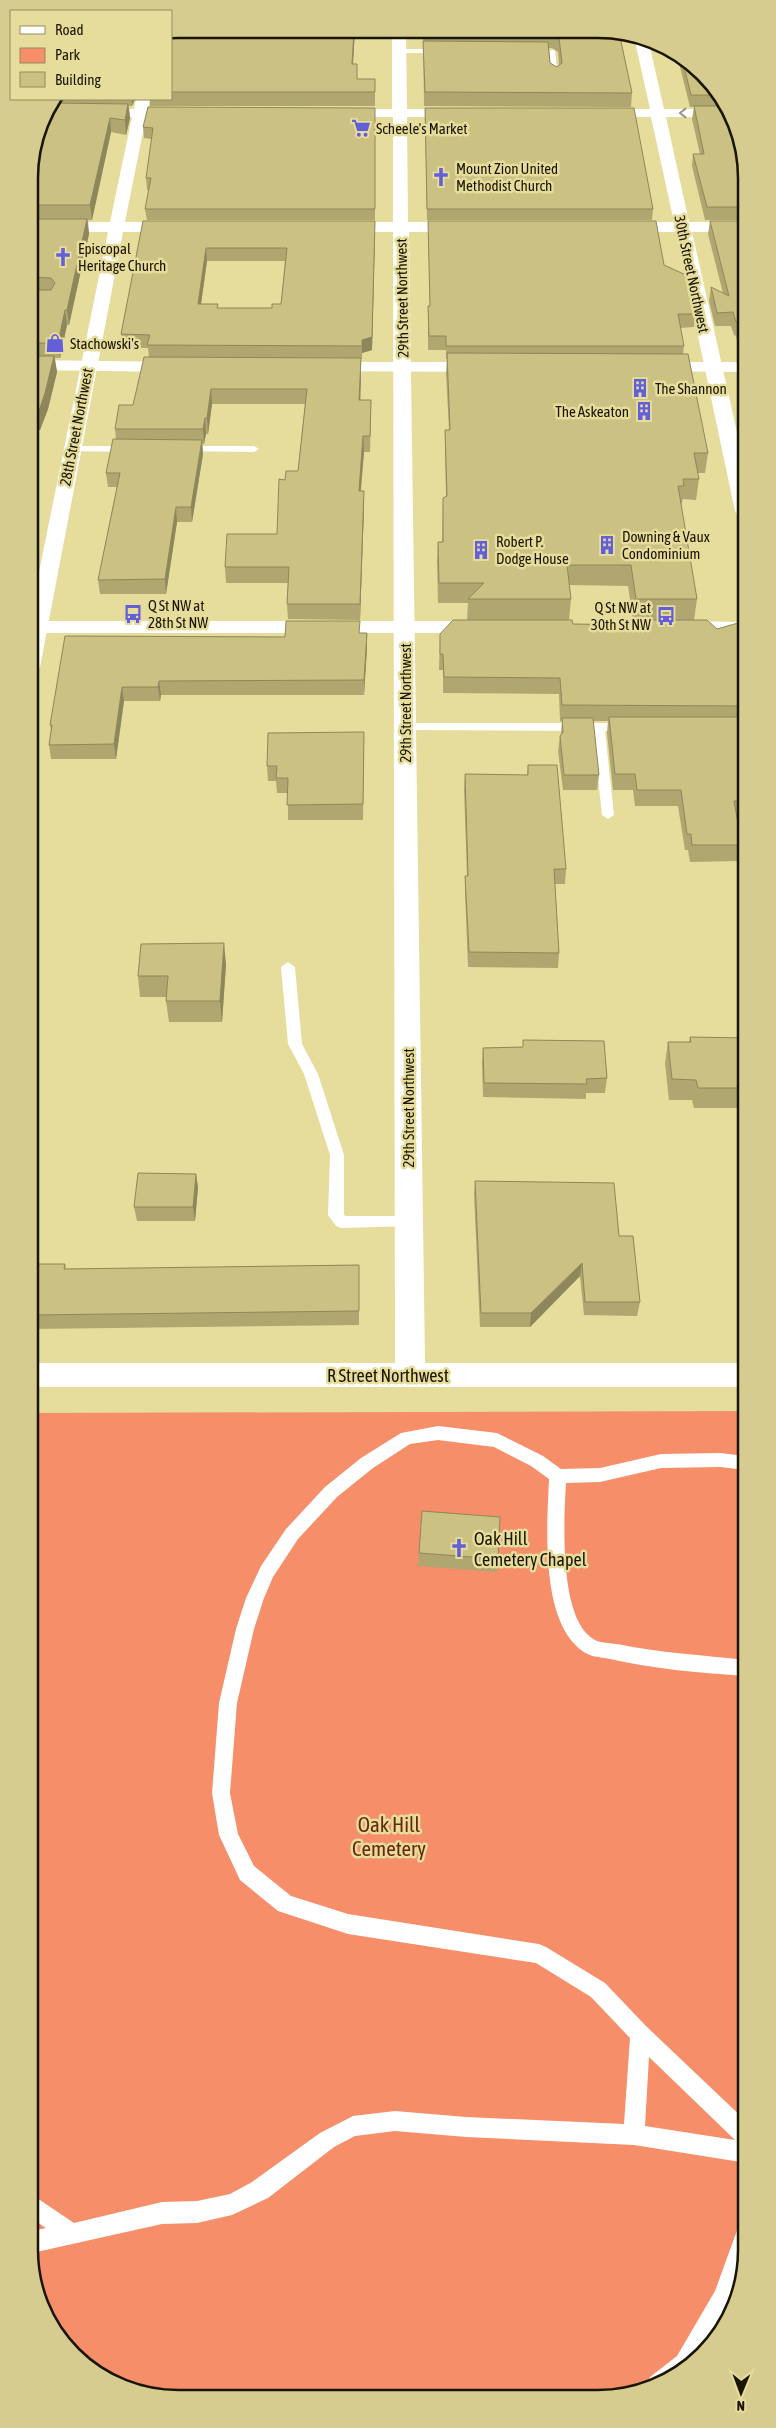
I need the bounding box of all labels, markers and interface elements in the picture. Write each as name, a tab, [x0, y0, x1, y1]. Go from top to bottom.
legend	[10, 10, 172, 100]
text: Road	[55, 21, 84, 38]
text: Park	[55, 46, 80, 63]
text: Building	[55, 71, 101, 88]
one-way arrow	[679, 108, 687, 118]
supermarket icon: Scheele's Market	[350, 117, 372, 139]
place label: Scheele's Market	[376, 120, 468, 137]
place label: Mount Zion United Methodist Church	[456, 160, 558, 194]
church icon: Mount Zion United Methodist Church	[430, 166, 452, 188]
street label: 30th Street Northwest	[671, 214, 713, 334]
street label: 29th Street Northwest	[392, 238, 412, 358]
place label: Episcopal Heritage Church	[78, 240, 166, 274]
church icon: Episcopal Heritage Church	[52, 246, 74, 268]
shop icon: Stachowski's	[44, 332, 66, 354]
place label: Stachowski's	[70, 335, 139, 352]
street label: 28th Street Northwest	[56, 367, 96, 487]
building icon: The Shannon	[629, 377, 651, 399]
place label: The Shannon	[655, 380, 727, 397]
building icon: The Askeaton	[633, 400, 655, 422]
place label: The Askeaton	[555, 403, 629, 420]
place label: Downing & Vaux Condominium	[622, 528, 710, 562]
place label: Robert P. Dodge House	[496, 533, 569, 567]
building icon: Downing & Vaux Condominium	[596, 534, 618, 556]
building icon: Robert P. Dodge House	[470, 539, 492, 561]
place label: Q St NW at 28th St NW	[148, 597, 208, 631]
place label: Q St NW at 30th St NW	[591, 599, 651, 633]
bus stop icon: Q St NW at 28th St NW	[122, 603, 144, 625]
bus stop icon: Q St NW at 30th St NW	[655, 605, 677, 627]
street label: 29th Street Northwest	[397, 643, 414, 763]
street label: 29th Street Northwest	[400, 1048, 417, 1168]
street label: R Street Northwest	[327, 1365, 449, 1386]
place label: Oak Hill Cemetery Chapel	[474, 1528, 587, 1570]
church icon: Oak Hill Cemetery Chapel	[448, 1537, 470, 1559]
park label: Oak Hill Cemetery	[352, 1812, 426, 1860]
north arrow	[716, 2368, 766, 2418]
text: N	[737, 2398, 745, 2414]

